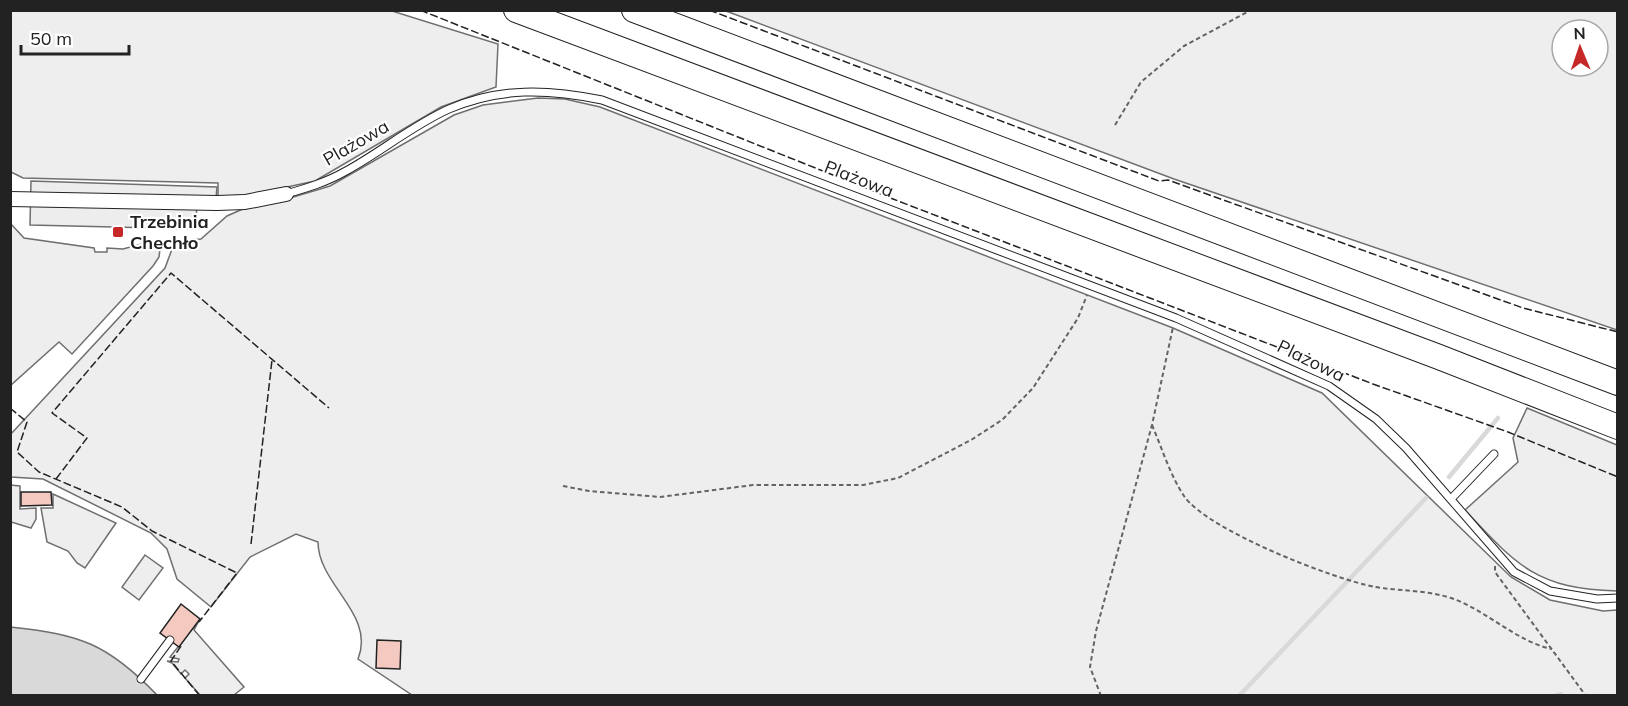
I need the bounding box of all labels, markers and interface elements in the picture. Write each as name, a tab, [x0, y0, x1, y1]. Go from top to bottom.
scale bar	[21, 18, 129, 56]
north arrow	[1550, 18, 1610, 78]
text: N	[1573, 23, 1586, 43]
text: 50 m	[30, 27, 72, 50]
street label: Plażowa	[319, 115, 393, 171]
street label: Plażowa	[821, 155, 897, 202]
place label: Trzebinia Chechło	[130, 210, 209, 254]
marker: Trzebinia Chechło	[111, 225, 125, 239]
street label: Plażowa	[1274, 334, 1349, 387]

